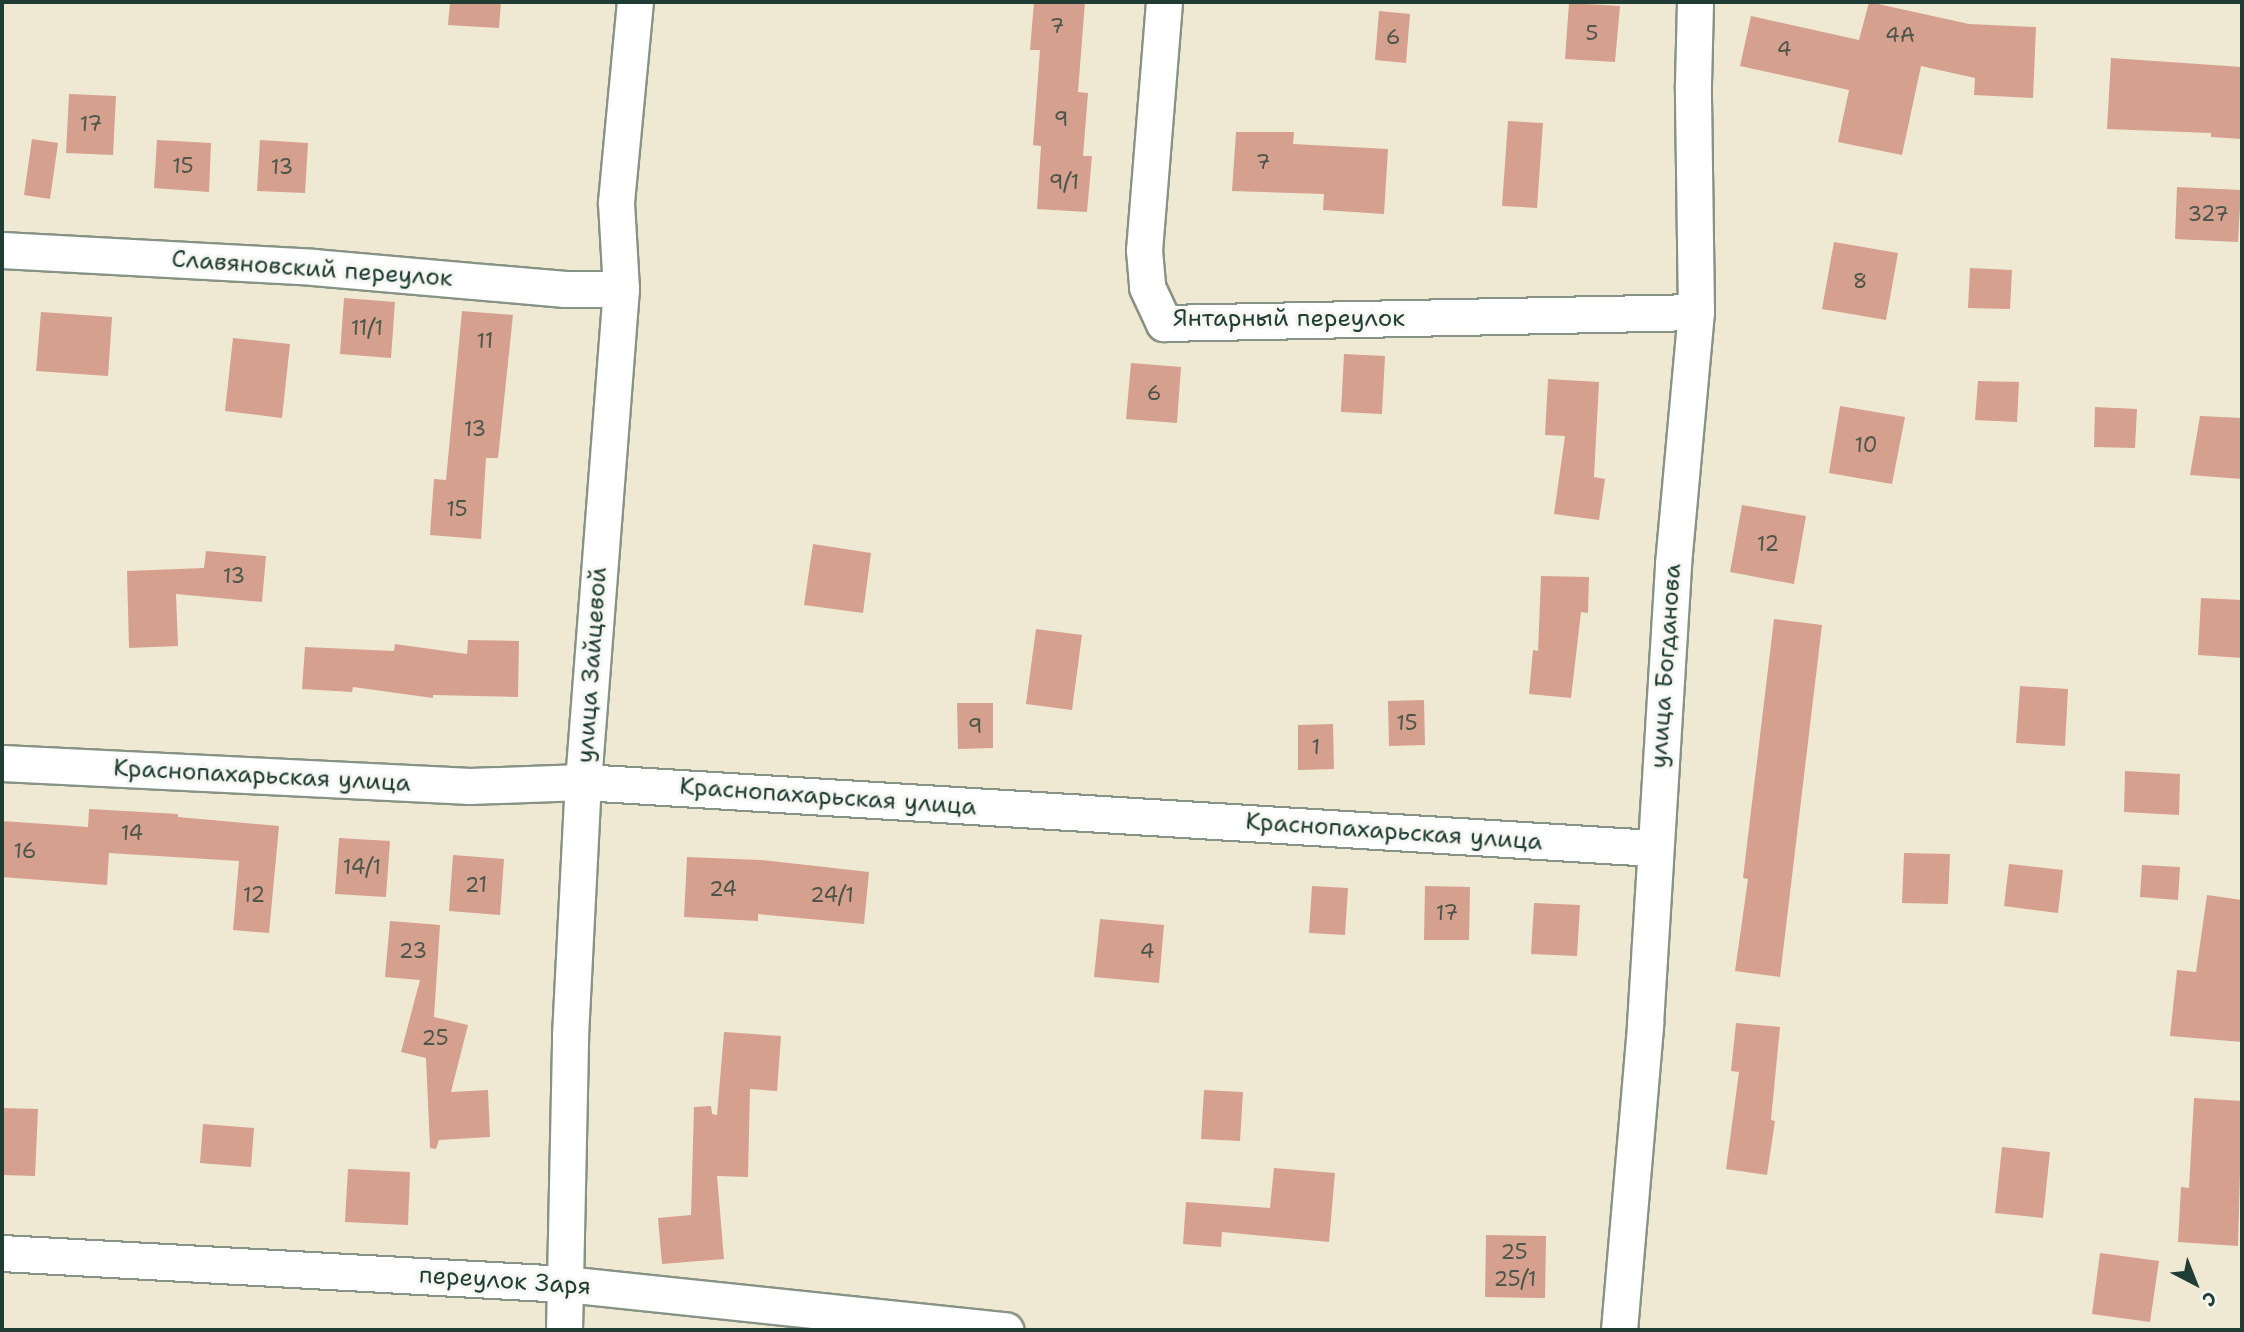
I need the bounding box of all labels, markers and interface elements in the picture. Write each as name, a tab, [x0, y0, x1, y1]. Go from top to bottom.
house number: 7	[1050, 13, 1064, 39]
house number: 5	[1586, 20, 1598, 46]
house number: 4А	[1885, 22, 1915, 48]
house number: 6	[1386, 24, 1400, 50]
house number: 4	[1777, 36, 1791, 62]
house number: 9	[1054, 106, 1068, 132]
house number: 17	[80, 111, 102, 137]
house number: 7	[1256, 149, 1270, 175]
house number: 15	[172, 153, 194, 179]
house number: 13	[271, 154, 293, 180]
house number: 9/1	[1049, 169, 1079, 195]
house number: 327	[2187, 201, 2229, 227]
street label: Славяновский переулок	[170, 245, 454, 293]
house number: 8	[1853, 268, 1867, 294]
street label: Янтарный переулок	[1173, 305, 1405, 333]
house number: 11/1	[351, 315, 383, 341]
house number: 11	[477, 328, 493, 354]
house number: 6	[1147, 380, 1161, 406]
house number: 13	[464, 416, 486, 442]
house number: 10	[1855, 432, 1877, 458]
house number: 15	[446, 496, 468, 522]
house number: 12	[1757, 531, 1779, 557]
house number: 13	[223, 563, 245, 589]
street label: улица Богданова	[1644, 563, 1688, 769]
street label: улица Зайцевой	[571, 566, 613, 764]
house number: 15	[1396, 710, 1418, 736]
house number: 9	[968, 713, 982, 739]
house number: 1	[1312, 734, 1320, 760]
street label: Краснопахарьская улица	[113, 754, 411, 798]
street label: Краснопахарьская улица	[679, 772, 977, 822]
street label: Краснопахарьская улица	[1245, 807, 1543, 857]
house number: 14	[121, 820, 143, 846]
house number: 16	[14, 838, 36, 864]
house number: 14/1	[343, 854, 381, 880]
house number: 21	[465, 872, 487, 898]
house number: 24	[709, 876, 737, 902]
house number: 12	[243, 882, 265, 908]
house number: 24/1	[810, 882, 854, 908]
house number: 17	[1436, 900, 1458, 926]
house number: 23	[399, 938, 427, 964]
house number: 4	[1140, 938, 1154, 964]
house number: 25	[421, 1025, 449, 1051]
house number: 25	[1500, 1239, 1528, 1265]
north arrow	[2160, 1248, 2230, 1318]
street label: переулок Заря	[418, 1261, 592, 1301]
house number: 25/1	[1493, 1266, 1537, 1292]
text: С	[2197, 1286, 2222, 1312]

